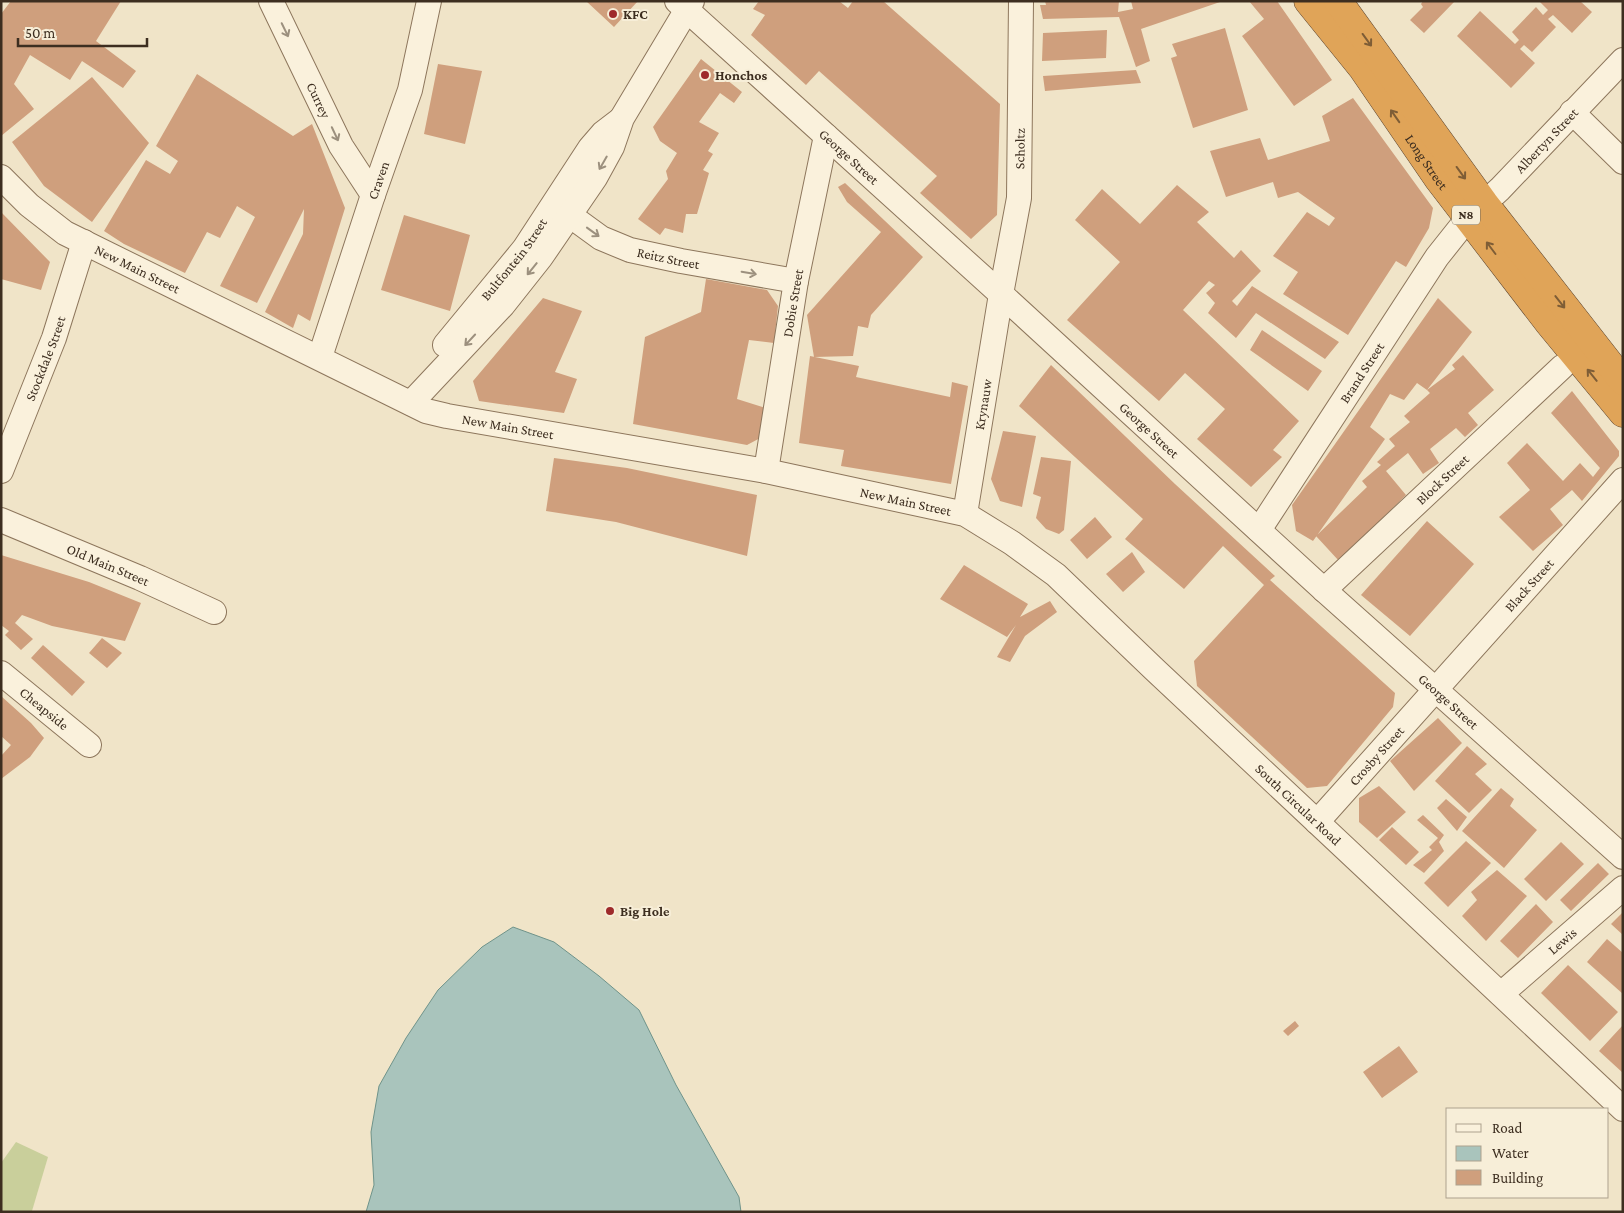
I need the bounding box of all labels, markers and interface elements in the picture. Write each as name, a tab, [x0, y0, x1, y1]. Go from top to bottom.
place label: KFC	[623, 6, 648, 22]
marker: KFC	[607, 8, 619, 20]
scale bar	[18, 15, 146, 47]
one-way arrow	[281, 22, 291, 37]
text: 50 m	[25, 25, 55, 41]
one-way arrow	[1362, 33, 1372, 47]
place label: Honchos	[715, 67, 767, 83]
marker: Honchos	[699, 69, 711, 81]
street label: Currey	[303, 80, 335, 121]
street label: Albertyn Street	[1512, 104, 1581, 176]
one-way arrow	[1390, 109, 1400, 123]
one-way arrow	[331, 126, 340, 141]
street label: George Street	[816, 126, 883, 188]
street label: Scholtz	[1011, 128, 1028, 169]
street label: Long Street	[1402, 131, 1452, 193]
one-way arrow	[598, 155, 607, 170]
street label: Craven	[364, 159, 392, 201]
one-way arrow	[1456, 166, 1467, 179]
road number: N8	[1452, 206, 1480, 224]
street label: Bultfontein Street	[477, 215, 550, 304]
one-way arrow	[586, 227, 600, 237]
street label: New Main Street	[92, 241, 183, 297]
one-way arrow	[1485, 242, 1496, 255]
street label: Reitz Street	[636, 244, 701, 272]
one-way arrow	[526, 262, 537, 275]
street label: Dobie Street	[779, 267, 806, 338]
one-way arrow	[741, 269, 757, 279]
one-way arrow	[1554, 295, 1565, 308]
street label: Stockdale Street	[22, 314, 68, 403]
one-way arrow	[464, 334, 476, 347]
street label: Brand Street	[1336, 339, 1387, 406]
one-way arrow	[1586, 369, 1597, 382]
street label: Krynauw	[971, 377, 995, 431]
street label: George Street	[1116, 399, 1183, 461]
street label: New Main Street	[461, 411, 555, 442]
street label: Block Street	[1413, 451, 1472, 508]
street label: New Main Street	[859, 484, 953, 519]
street label: Old Main Street	[64, 540, 152, 589]
street label: Black Street	[1501, 555, 1557, 615]
street label: George Street	[1415, 670, 1482, 732]
street label: Cheapside	[17, 684, 72, 733]
street label: Crosby Street	[1346, 722, 1407, 789]
street label: South Circular Road	[1252, 760, 1345, 849]
place label: Big Hole	[620, 903, 670, 919]
marker: Big Hole	[604, 905, 616, 917]
street label: Lewis	[1545, 924, 1580, 958]
legend	[1446, 1108, 1609, 1198]
text: Road	[1492, 1120, 1523, 1136]
text: Water	[1492, 1145, 1529, 1161]
text: Building	[1492, 1170, 1543, 1187]

